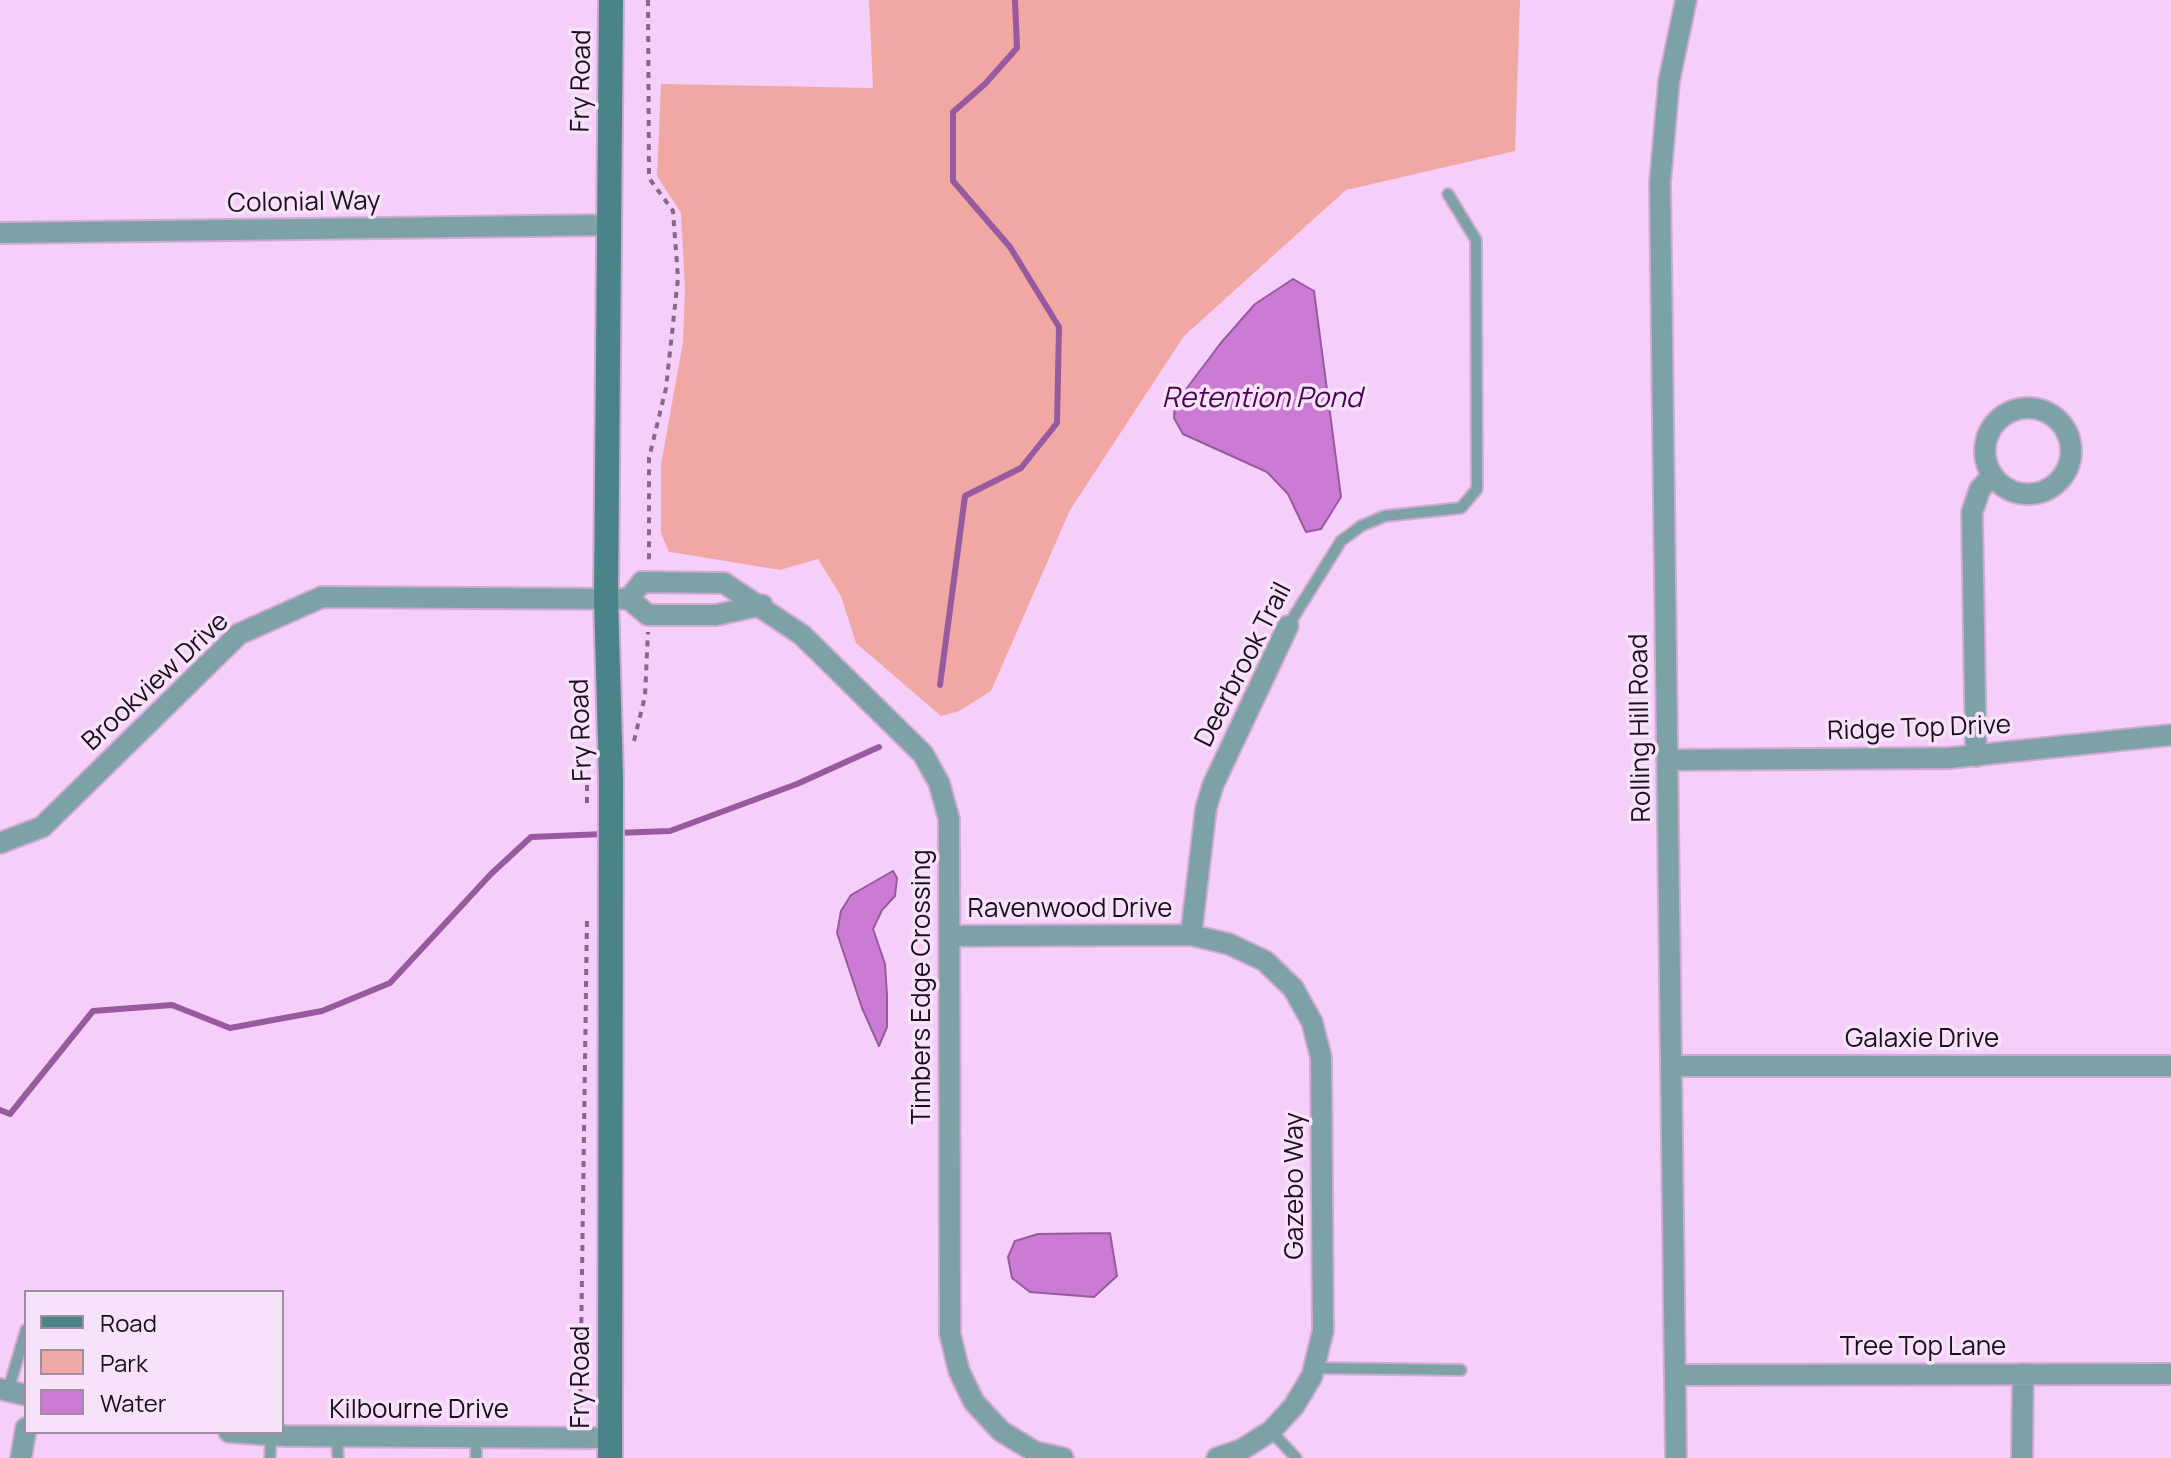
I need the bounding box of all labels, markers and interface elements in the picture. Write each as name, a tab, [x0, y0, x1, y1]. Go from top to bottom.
street label: Fry Road	[566, 29, 598, 133]
street label: Colonial Way	[227, 186, 381, 220]
water label: Retention Pond	[1162, 382, 1362, 416]
street label: Deerbrook Trail	[1189, 578, 1299, 752]
street label: Brookview Drive	[76, 606, 236, 758]
street label: Rolling Hill Road	[1624, 633, 1658, 823]
street label: Fry Road	[565, 678, 599, 782]
street label: Ridge Top Drive	[1827, 710, 2011, 748]
street label: Timbers Edge Crossing	[907, 849, 939, 1125]
street label: Ravenwood Drive	[968, 894, 1172, 926]
street label: Galaxie Drive	[1845, 1024, 1999, 1056]
street label: Gazebo Way	[1280, 1112, 1312, 1260]
legend	[24, 1290, 284, 1434]
text: Road	[100, 1306, 157, 1339]
street label: Fry Road	[566, 1326, 598, 1428]
street label: Tree Top Lane	[1840, 1332, 2006, 1364]
text: Park	[100, 1346, 148, 1379]
text: Water	[100, 1386, 167, 1419]
street label: Kilbourne Drive	[329, 1395, 509, 1427]

